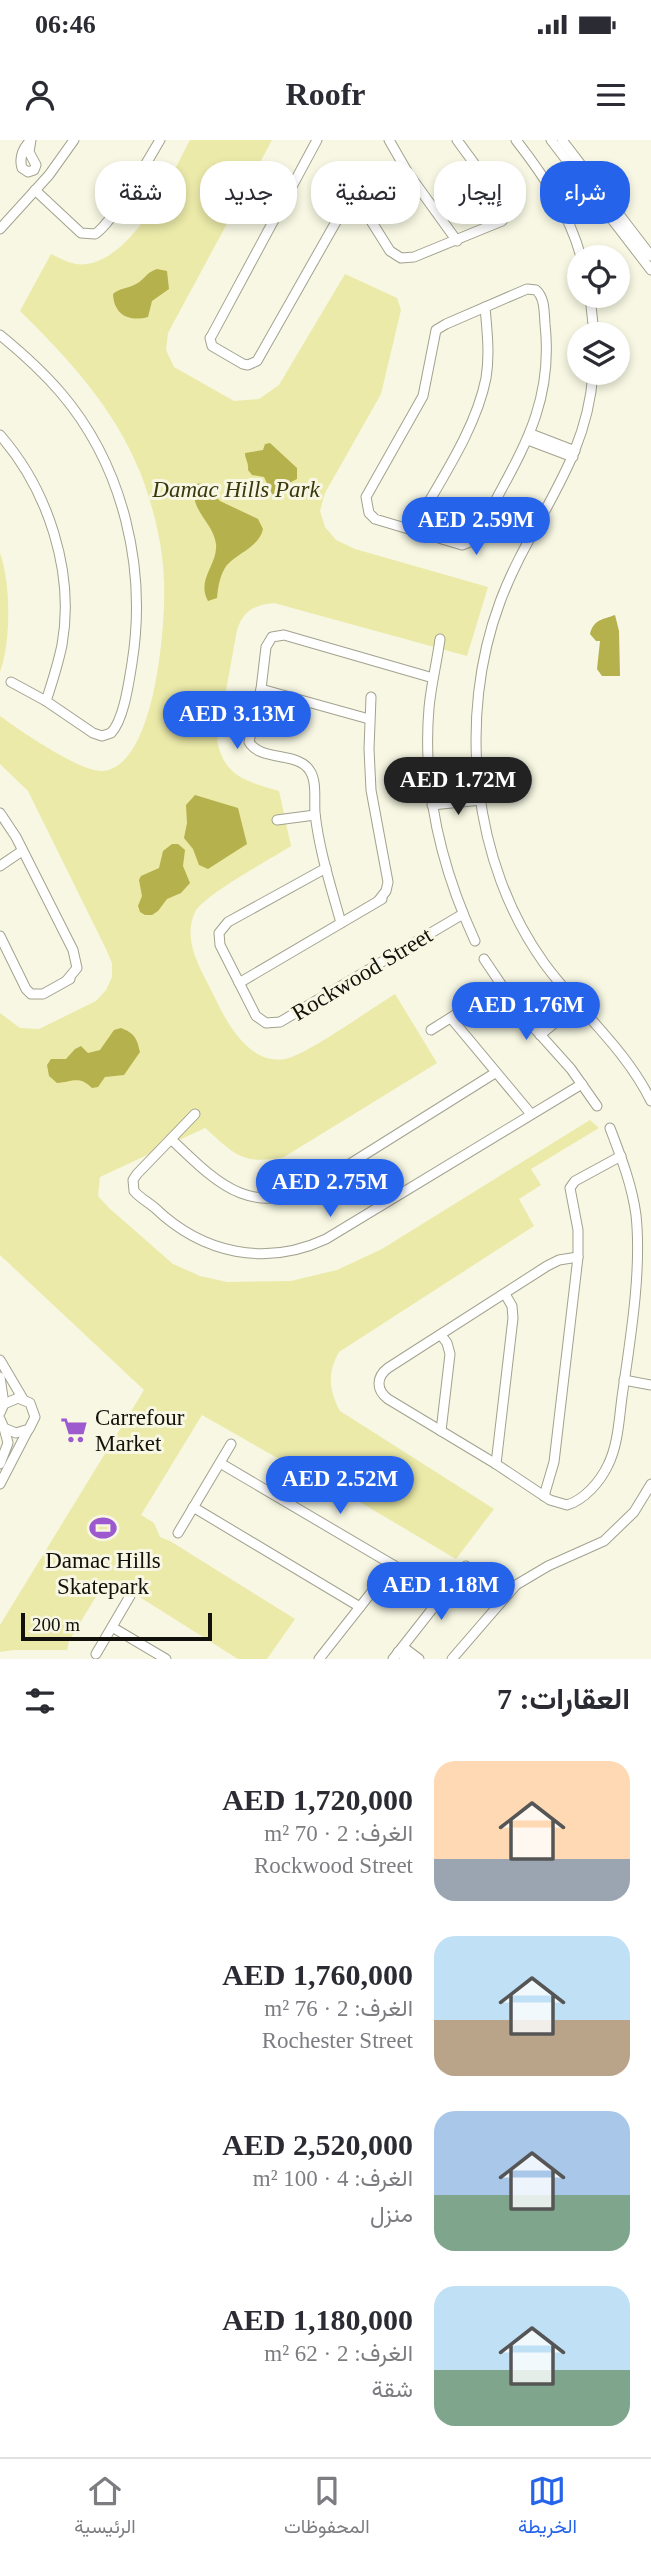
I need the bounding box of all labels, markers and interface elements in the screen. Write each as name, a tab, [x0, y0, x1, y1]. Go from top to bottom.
text: 06:46	[35, 10, 96, 39]
icon: person	[21, 76, 59, 114]
text: Roofr	[286, 76, 365, 112]
icon: menu	[592, 76, 630, 114]
chip: شقة	[95, 161, 186, 224]
chip: جديد	[200, 161, 297, 224]
chip: تصفية	[311, 161, 420, 224]
chip: إيجار	[434, 161, 526, 224]
chip: شراء	[540, 161, 630, 224]
map controls	[567, 245, 630, 385]
button: locate	[567, 245, 630, 308]
button: layers	[567, 322, 630, 385]
park label: Damac Hills Park	[151, 477, 320, 502]
pin: AED 2.59M	[396, 498, 556, 557]
text: AED 2.59M	[418, 507, 534, 532]
pin: AED 3.13M	[157, 692, 317, 751]
text: AED 3.13M	[179, 701, 295, 726]
pin: AED 1.72M	[378, 758, 538, 817]
text: AED 1.72M	[400, 767, 516, 792]
street label: Rockwood Street	[287, 922, 437, 1026]
pin: AED 1.76M	[446, 982, 606, 1042]
text: AED 1.76M	[468, 992, 584, 1017]
pin: AED 2.75M	[250, 1160, 410, 1219]
text: AED 2.75M	[272, 1169, 388, 1194]
place label: Carrefour Market	[95, 1405, 185, 1456]
supermarket icon: Carrefour Market	[59, 1415, 89, 1445]
pin: AED 2.52M	[260, 1456, 420, 1516]
text: AED 2.52M	[282, 1466, 398, 1491]
sports icon: Damac Hills Skatepark	[88, 1513, 118, 1543]
place label: Damac Hills Skatepark	[45, 1548, 161, 1599]
pin: AED 1.18M	[361, 1562, 521, 1622]
text: AED 1.18M	[383, 1572, 499, 1597]
scale bar	[21, 1610, 212, 1642]
text: 200 m	[32, 1614, 80, 1635]
icon: filters	[21, 1682, 59, 1720]
text: العقارات: 7	[497, 1682, 630, 1715]
text: AED 1,720,000	[222, 1783, 413, 1816]
icon: home	[490, 1789, 574, 1873]
text: الغرف: 2 · 70 m²	[264, 1821, 413, 1846]
text: Rockwood Street	[254, 1853, 413, 1878]
text: AED 1,760,000	[222, 1958, 413, 1991]
icon: home	[490, 1964, 574, 2048]
text: الغرف: 2 · 76 m²	[264, 1996, 413, 2021]
text: Rochester Street	[262, 2028, 413, 2053]
text: AED 2,520,000	[222, 2128, 413, 2161]
icon: home	[490, 2139, 574, 2223]
text: الغرف: 4 · 100 m²	[253, 2166, 413, 2191]
text: منزل	[370, 2202, 413, 2227]
text: AED 1,180,000	[222, 2303, 413, 2336]
icon: home	[490, 2314, 574, 2398]
text: الغرف: 2 · 62 m²	[264, 2341, 413, 2366]
text: شقة	[371, 2377, 413, 2402]
tab: الرئيسية	[74, 2472, 136, 2543]
tab: المحفوظات	[284, 2472, 370, 2543]
tab: الخريطة	[518, 2472, 577, 2543]

